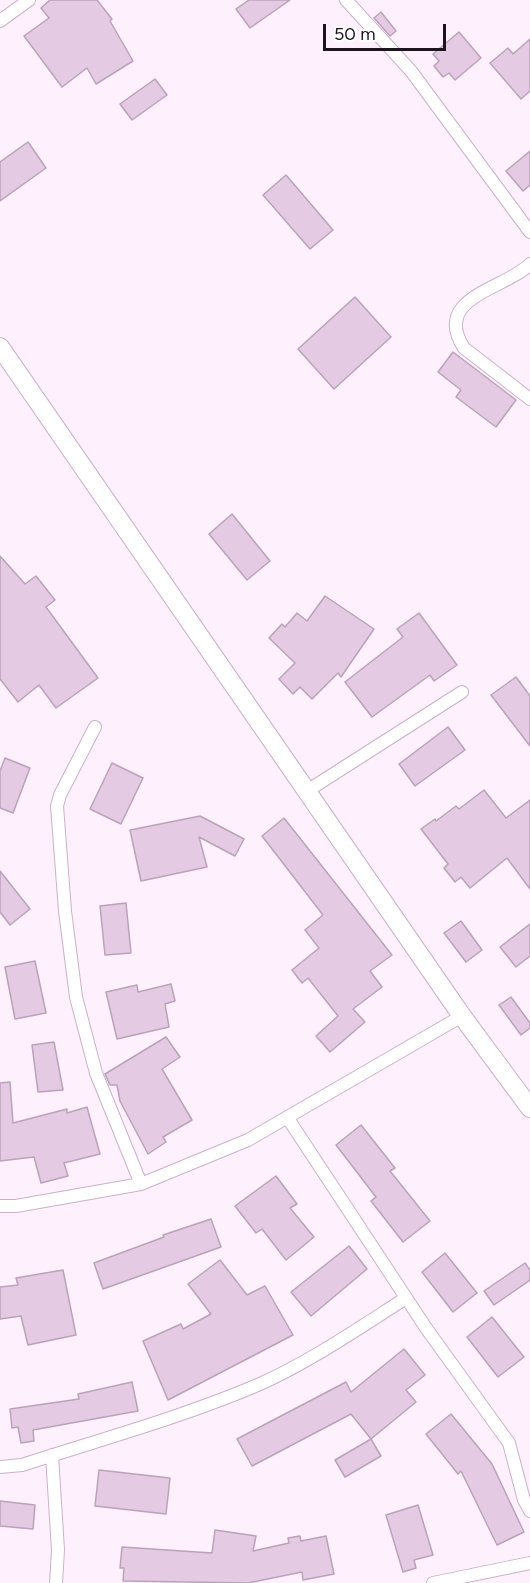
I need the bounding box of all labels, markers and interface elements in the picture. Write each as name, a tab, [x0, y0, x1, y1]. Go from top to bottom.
scale bar	[326, 12, 449, 50]
text: 50 m	[334, 23, 376, 45]

